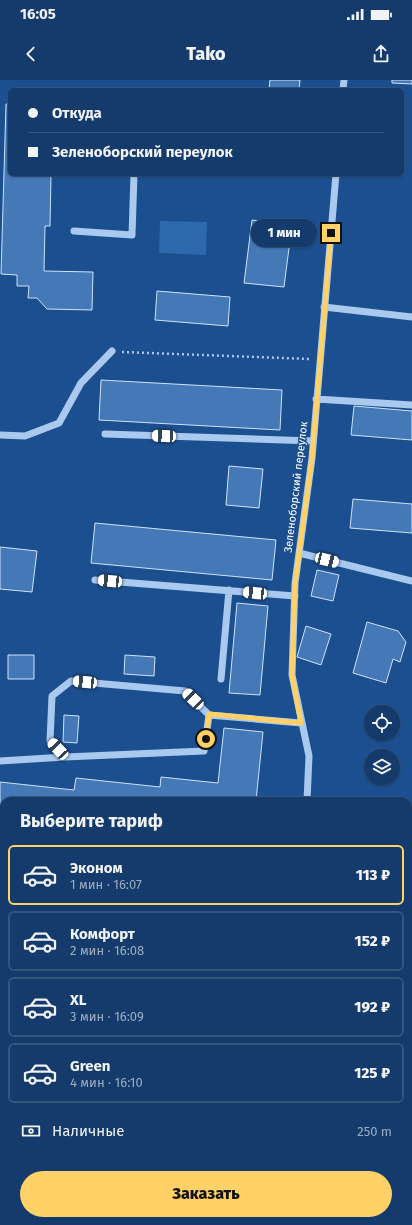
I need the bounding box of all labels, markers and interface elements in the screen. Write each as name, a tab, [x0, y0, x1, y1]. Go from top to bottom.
text: 16:05	[20, 5, 56, 23]
icon: back	[20, 43, 42, 65]
text: Tako	[186, 43, 226, 65]
icon: share	[370, 43, 392, 65]
text: Откуда	[52, 104, 102, 122]
text: Зеленоборский переулок	[52, 143, 233, 161]
callout: 1 мин	[251, 219, 317, 247]
route end	[322, 224, 340, 242]
text: 1 мин	[267, 225, 301, 240]
street label: Зеленоборский переулок	[282, 420, 311, 553]
car	[152, 430, 176, 442]
car	[314, 551, 340, 569]
car	[98, 574, 122, 588]
car	[243, 586, 267, 600]
car	[73, 675, 97, 689]
car	[180, 686, 206, 712]
map controls	[364, 705, 400, 785]
button: locate	[364, 705, 400, 741]
route start	[197, 730, 215, 748]
car	[45, 736, 71, 762]
button: layers	[364, 749, 400, 785]
text: Выберите тариф	[20, 810, 163, 832]
icon: car	[22, 857, 58, 893]
text: Эконом	[70, 859, 123, 877]
text: 113 ₽	[356, 866, 390, 884]
text: 1 мин · 16:07	[70, 877, 142, 892]
icon: car	[22, 923, 58, 959]
text: Комфорт	[70, 925, 135, 943]
text: 152 ₽	[355, 932, 390, 950]
text: 2 мин · 16:08	[70, 943, 144, 958]
icon: car	[22, 989, 58, 1025]
text: XL	[70, 991, 86, 1009]
text: 192 ₽	[354, 998, 390, 1016]
text: 3 мин · 16:09	[70, 1009, 144, 1024]
icon: car	[22, 1055, 58, 1091]
text: Green	[70, 1057, 110, 1075]
text: 125 ₽	[354, 1064, 390, 1082]
text: 4 мин · 16:10	[70, 1075, 143, 1090]
icon: cash	[20, 1120, 42, 1142]
text: Наличные	[52, 1122, 124, 1140]
text: 250 m	[357, 1124, 392, 1139]
button: Заказать	[20, 1171, 392, 1217]

